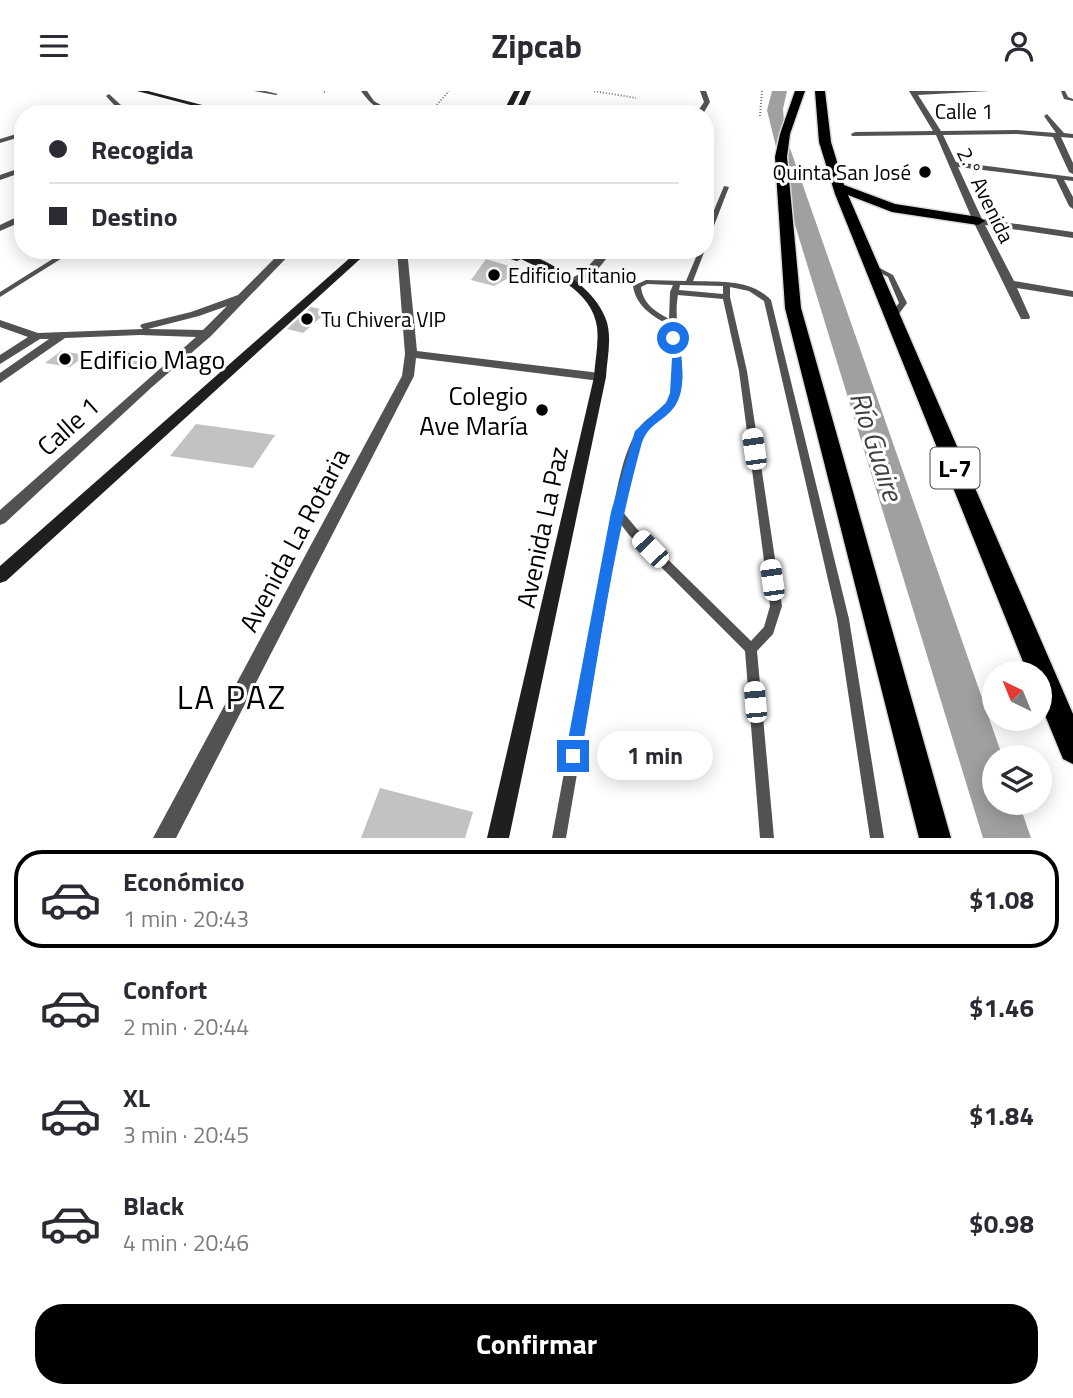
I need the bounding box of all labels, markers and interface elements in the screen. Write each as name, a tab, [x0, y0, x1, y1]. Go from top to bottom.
text: Zipcab	[491, 22, 582, 70]
icon: menu	[35, 27, 73, 65]
icon: person	[1000, 27, 1038, 65]
street label: Calle 1	[935, 95, 993, 127]
text: Recogida	[91, 130, 194, 169]
street label: 2.° Avenida	[949, 142, 1023, 249]
place label: Quinta San José	[772, 156, 911, 188]
marker: Quinta San José	[917, 164, 933, 180]
text: Destino	[91, 197, 178, 236]
place label: Edificio Titanio	[508, 259, 637, 291]
marker: Edificio Titanio	[486, 267, 502, 283]
place label: Tu Chivera VIP	[321, 303, 446, 335]
marker: Tu Chivera VIP	[299, 311, 315, 327]
route start	[657, 322, 689, 354]
place label: Edificio Mago	[79, 340, 225, 379]
marker: Edificio Mago	[57, 351, 73, 367]
place label: Colegio Ave María	[419, 376, 528, 445]
water label: Río Guaire	[839, 386, 915, 508]
street label: Calle 1	[28, 387, 108, 465]
marker: Colegio Ave María	[534, 402, 550, 418]
car	[741, 427, 768, 471]
street label: Avenida La Rotaria	[229, 441, 359, 639]
street label: Avenida La Paz	[506, 443, 578, 611]
road number: L-7	[930, 447, 979, 489]
car	[628, 527, 673, 571]
car	[759, 558, 786, 602]
north arrow	[982, 661, 1052, 731]
map controls	[982, 661, 1052, 815]
district label: LA PAZ	[177, 672, 287, 722]
car	[743, 680, 768, 724]
callout: 1 min	[598, 731, 713, 781]
text: 1 min	[627, 738, 683, 773]
route end	[557, 740, 589, 772]
button: layers	[982, 745, 1052, 815]
text: Económico	[123, 862, 245, 901]
icon: car	[39, 868, 102, 931]
text: $1.08	[969, 880, 1034, 919]
text: 1 min · 20:43	[123, 901, 249, 936]
text: Confort	[123, 970, 207, 1009]
icon: car	[39, 976, 102, 1039]
text: $1.46	[969, 988, 1034, 1027]
text: 2 min · 20:44	[123, 1009, 249, 1044]
text: XL	[123, 1078, 150, 1117]
icon: car	[39, 1084, 102, 1147]
text: $1.84	[969, 1096, 1034, 1135]
text: 3 min · 20:45	[123, 1117, 249, 1152]
text: Black	[123, 1186, 184, 1225]
icon: car	[39, 1192, 102, 1255]
text: $0.98	[969, 1204, 1034, 1243]
text: 4 min · 20:46	[123, 1225, 249, 1260]
button: Confirmar	[35, 1304, 1038, 1384]

